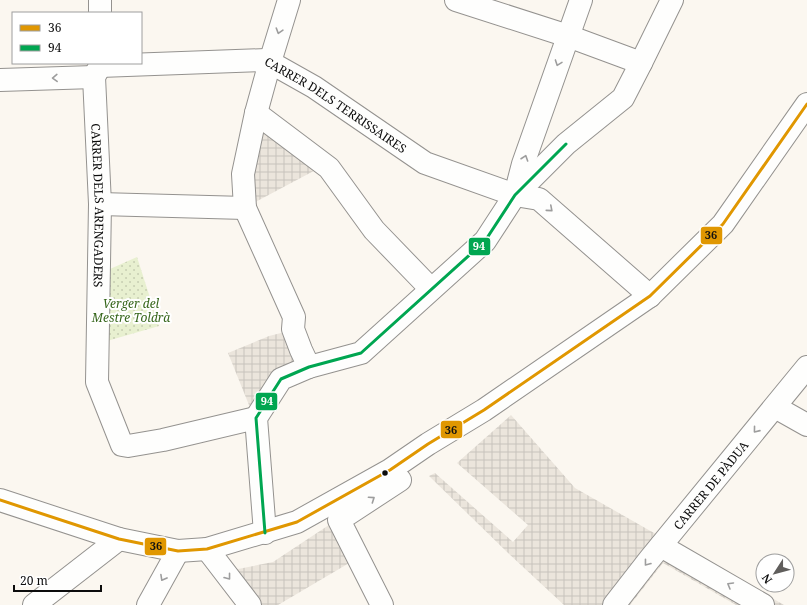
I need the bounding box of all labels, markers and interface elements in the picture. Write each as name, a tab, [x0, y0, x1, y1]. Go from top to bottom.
legend	[12, 12, 142, 64]
text: 36	[48, 19, 62, 36]
one-way arrow	[276, 27, 284, 34]
text: 94	[48, 39, 62, 56]
street label: CARRER DELS TERRISSAIRES	[262, 53, 410, 157]
one-way arrow	[555, 60, 563, 67]
one-way arrow	[52, 74, 58, 82]
street label: CARRER DELS ARENGADERS	[88, 123, 109, 288]
one-way arrow	[520, 154, 528, 161]
one-way arrow	[545, 204, 552, 211]
line badge: 36	[700, 226, 723, 245]
text: 36	[705, 227, 717, 242]
line badge: 94	[468, 237, 491, 256]
text: 94	[473, 238, 485, 253]
park label: Verger del Mestre Toldrà	[91, 295, 170, 326]
line badge: 94	[255, 392, 278, 411]
text: 94	[261, 393, 273, 408]
line badge: 36	[440, 420, 463, 439]
text: 36	[445, 422, 457, 437]
one-way arrow	[754, 425, 761, 432]
street label: CARRER DE PÀDUA	[669, 437, 752, 533]
unlabelled marker	[380, 468, 390, 478]
one-way arrow	[368, 496, 375, 503]
line badge: 36	[144, 537, 167, 556]
text: 36	[150, 538, 162, 553]
north arrow	[755, 553, 795, 593]
one-way arrow	[645, 558, 652, 565]
scale bar	[14, 567, 101, 593]
text: N	[758, 571, 775, 587]
text: 20 m	[20, 572, 48, 589]
one-way arrow	[223, 573, 230, 580]
one-way arrow	[161, 574, 168, 581]
one-way arrow	[727, 583, 734, 590]

